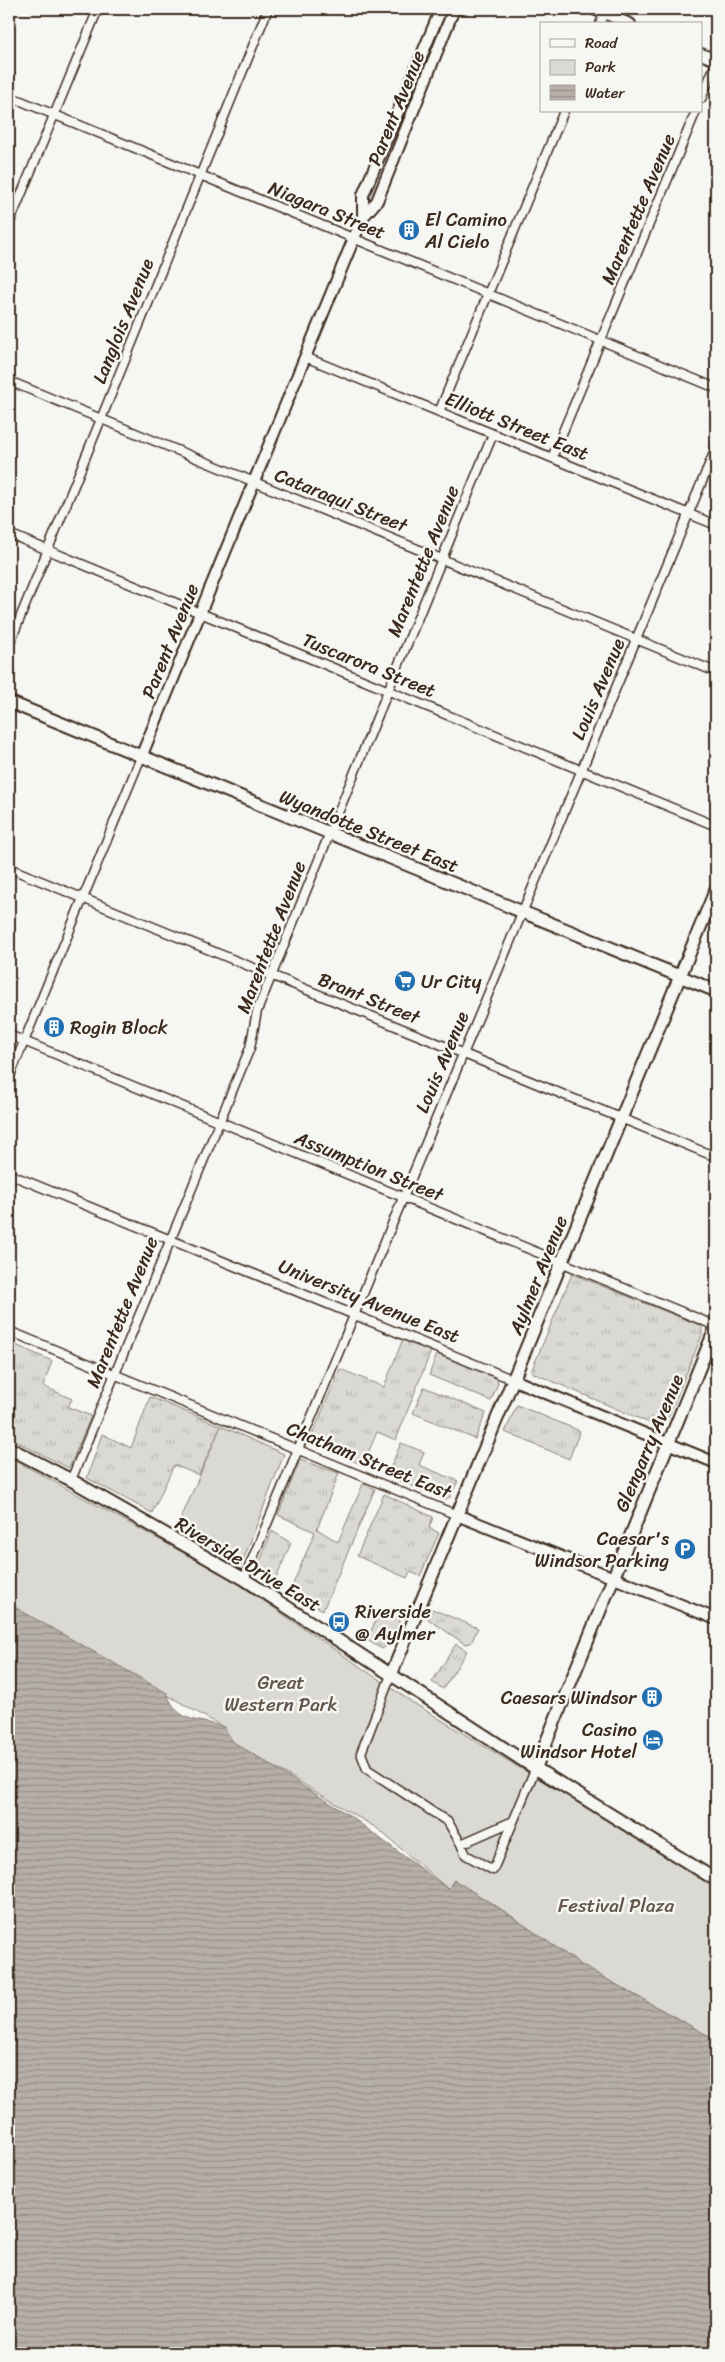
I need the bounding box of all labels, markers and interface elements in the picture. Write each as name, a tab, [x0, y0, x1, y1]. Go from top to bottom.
legend	[540, 22, 702, 112]
text: Road	[585, 30, 618, 56]
street label: Parent Avenue	[358, 45, 434, 171]
text: Park	[585, 54, 616, 80]
text: Water	[585, 80, 625, 106]
street label: Marentette Avenue	[591, 128, 685, 290]
street label: Niagara Street	[263, 171, 391, 249]
place label: El Camino Al Cielo	[424, 203, 507, 258]
building icon: El Camino Al Cielo	[397, 218, 421, 242]
street label: Langlois Avenue	[83, 253, 163, 389]
street label: Elliott Street East	[440, 382, 594, 470]
street label: Cataraqui Street	[270, 458, 414, 542]
street label: Marentette Avenue	[377, 480, 469, 642]
street label: Parent Avenue	[132, 578, 208, 704]
street label: Tuscarora Street	[297, 623, 441, 707]
street label: Louis Avenue	[562, 633, 634, 745]
street label: Wyandotte Street East	[274, 780, 464, 882]
street label: Marentette Avenue	[227, 856, 315, 1018]
street label: Brant Street	[313, 963, 426, 1034]
place label: Ur City	[421, 965, 482, 998]
supermarket icon: Ur City	[393, 969, 417, 993]
street label: Louis Avenue	[406, 1006, 478, 1118]
place label: Rogin Block	[70, 1011, 168, 1044]
building icon: Rogin Block	[42, 1015, 66, 1039]
street label: Assumption Street	[289, 1121, 450, 1211]
street label: Aylmer Avenue	[499, 1210, 577, 1341]
street label: Marentette Avenue	[76, 1231, 168, 1393]
street label: University Avenue East	[273, 1250, 465, 1352]
street label: Glengarry Avenue	[605, 1369, 693, 1517]
street label: Chatham Street East	[282, 1412, 458, 1509]
street label: Riverside Drive East	[169, 1507, 327, 1621]
place label: Caesar's Windsor Parking	[535, 1522, 669, 1577]
parking icon: Caesar's Windsor Parking	[673, 1537, 697, 1561]
place label: Riverside @ Aylmer	[355, 1595, 436, 1650]
bus stop icon: Riverside @ Aylmer	[327, 1610, 351, 1634]
park label: Great Western Park	[224, 1666, 338, 1721]
place label: Caesars Windsor	[501, 1681, 637, 1714]
building icon: Caesars Windsor	[640, 1685, 664, 1709]
place label: Casino Windsor Hotel	[520, 1713, 638, 1768]
hotel icon: Casino Windsor Hotel	[641, 1728, 665, 1752]
park label: Festival Plaza	[558, 1889, 675, 1922]

